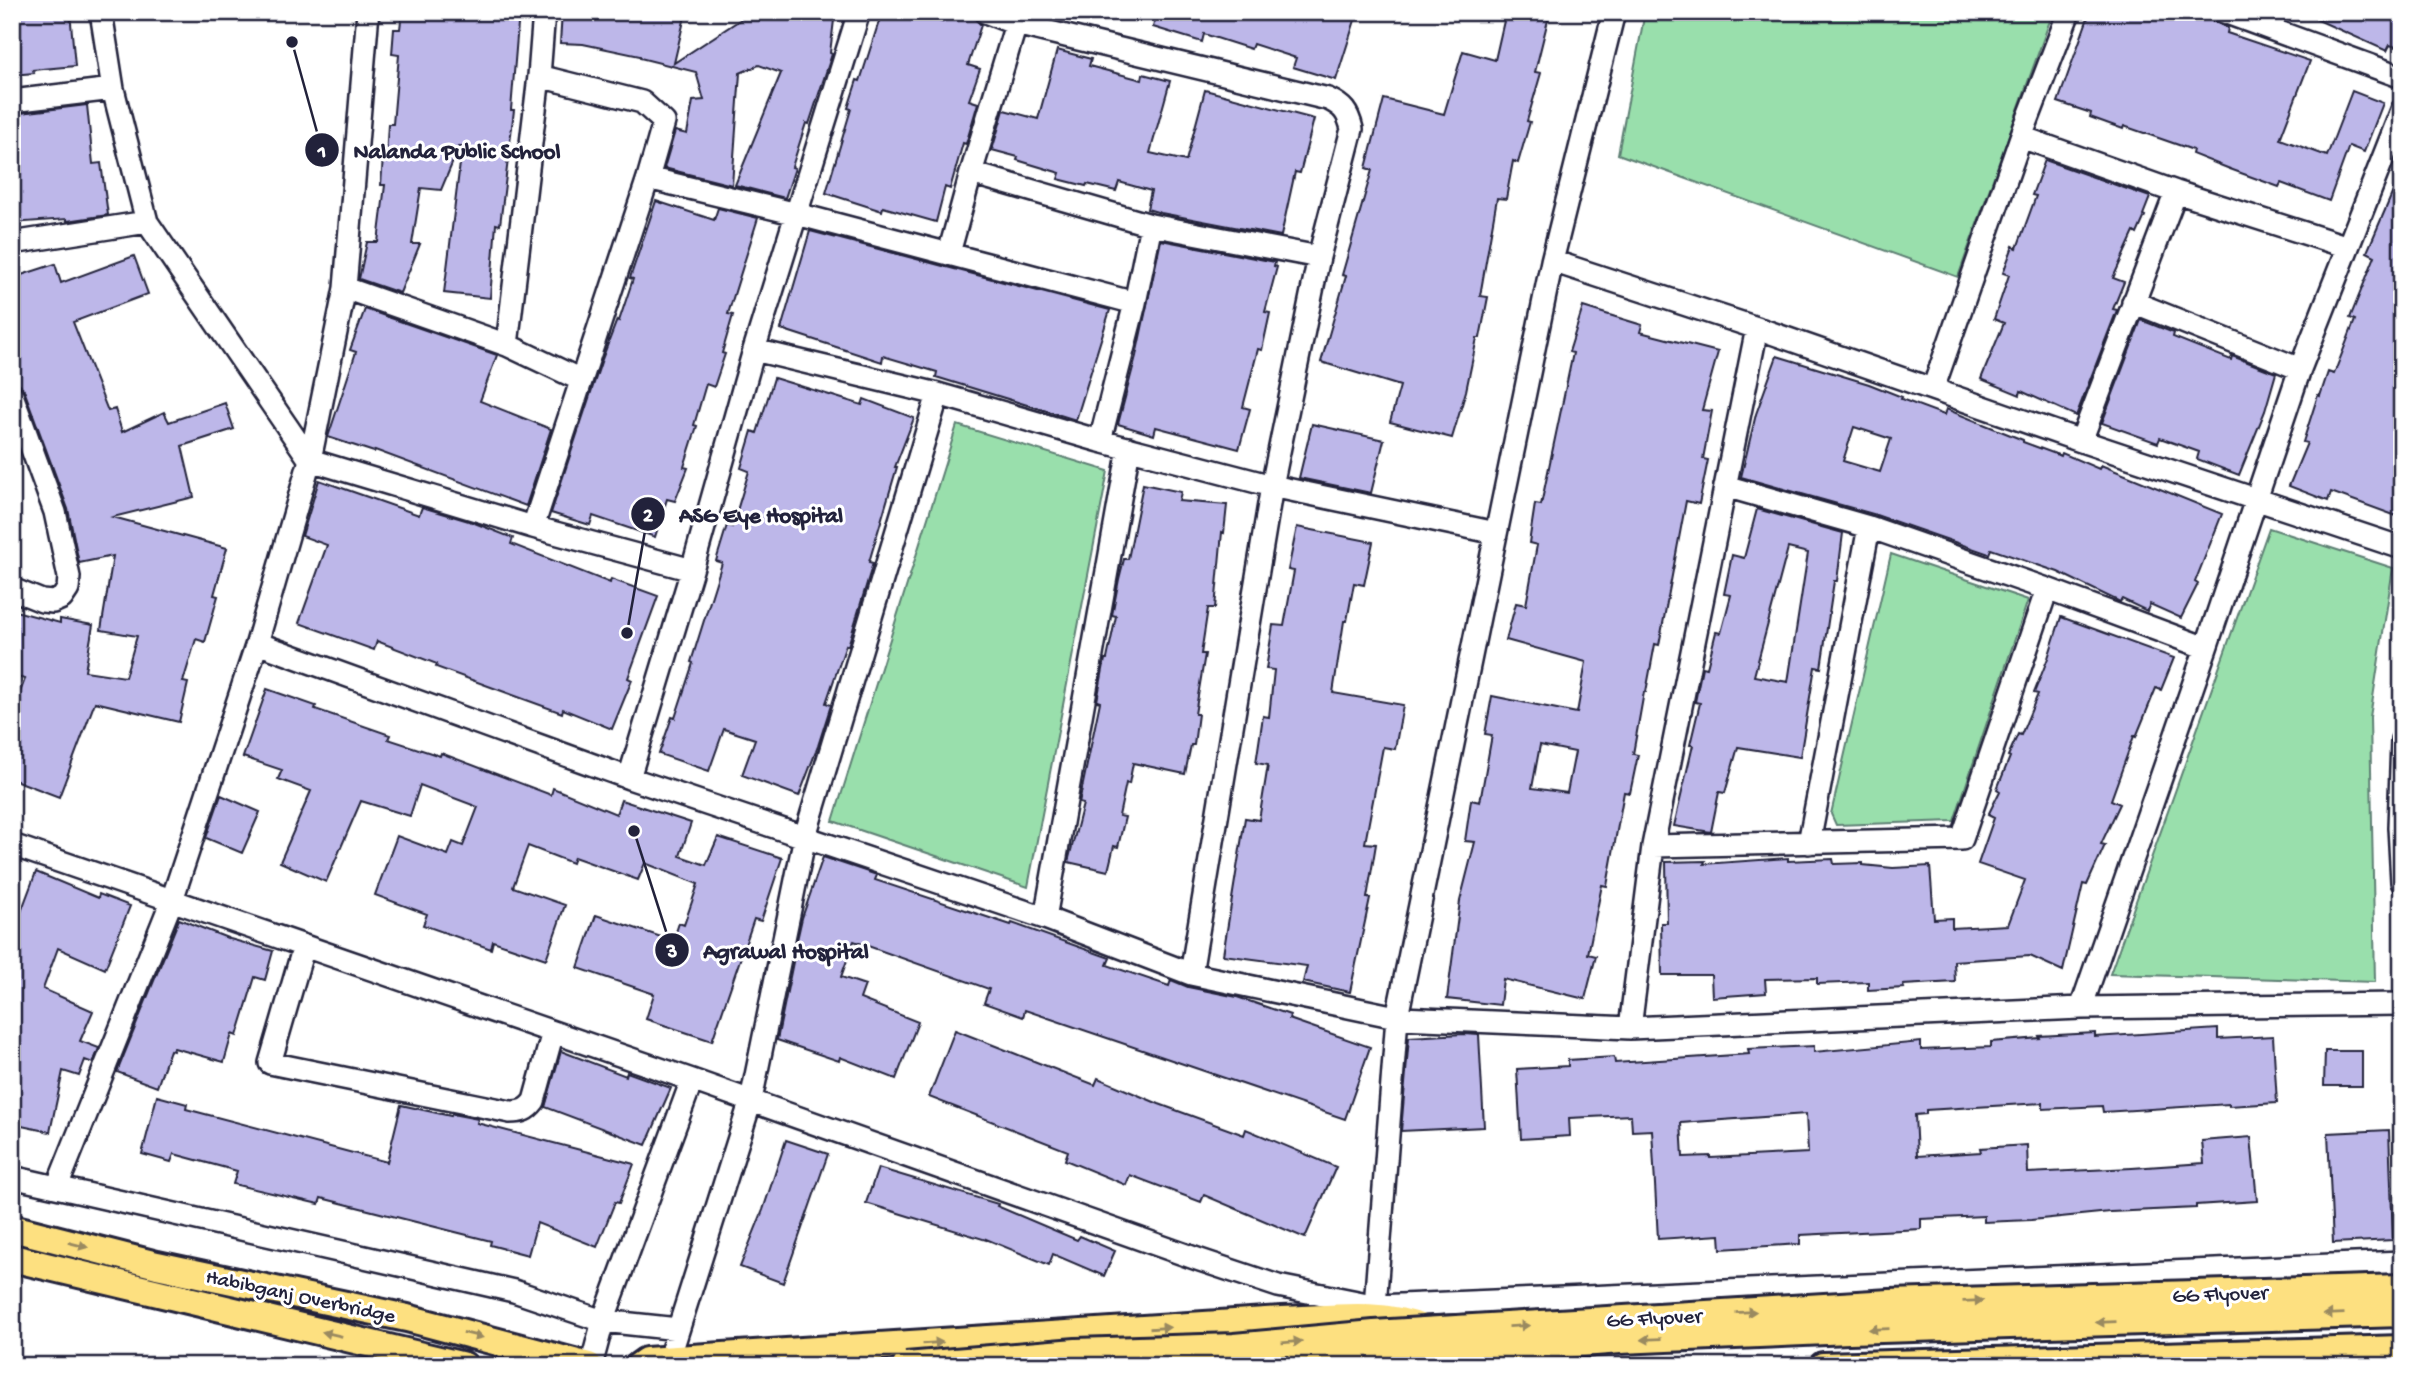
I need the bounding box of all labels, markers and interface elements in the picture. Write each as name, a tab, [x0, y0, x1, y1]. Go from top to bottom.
callout: Nalanda Public School	[304, 128, 574, 172]
text: Nalanda Public School	[354, 140, 560, 167]
text: 1	[317, 141, 326, 166]
callout: ASG Eye Hospital	[630, 492, 857, 536]
text: ASG Eye Hospital	[678, 504, 843, 531]
text: 2	[643, 505, 654, 530]
callout: Agrawal Hospital	[655, 928, 883, 972]
text: Agrawal Hospital	[702, 940, 869, 967]
text: 3	[666, 941, 678, 966]
one-way arrow	[68, 1240, 90, 1251]
street label: Habibganj Overbridge	[203, 1266, 399, 1331]
street label: GG Flyover	[2172, 1282, 2270, 1311]
one-way arrow	[1963, 1295, 1985, 1306]
street label: GG Flyover	[1606, 1305, 1704, 1335]
one-way arrow	[1735, 1306, 1757, 1317]
one-way arrow	[2322, 1309, 2344, 1320]
one-way arrow	[2095, 1316, 2117, 1327]
one-way arrow	[1508, 1320, 1530, 1331]
one-way arrow	[1149, 1322, 1171, 1333]
one-way arrow	[1868, 1324, 1890, 1335]
one-way arrow	[321, 1329, 343, 1340]
one-way arrow	[462, 1330, 484, 1341]
one-way arrow	[1640, 1333, 1662, 1344]
one-way arrow	[1281, 1336, 1303, 1347]
one-way arrow	[922, 1337, 944, 1348]

